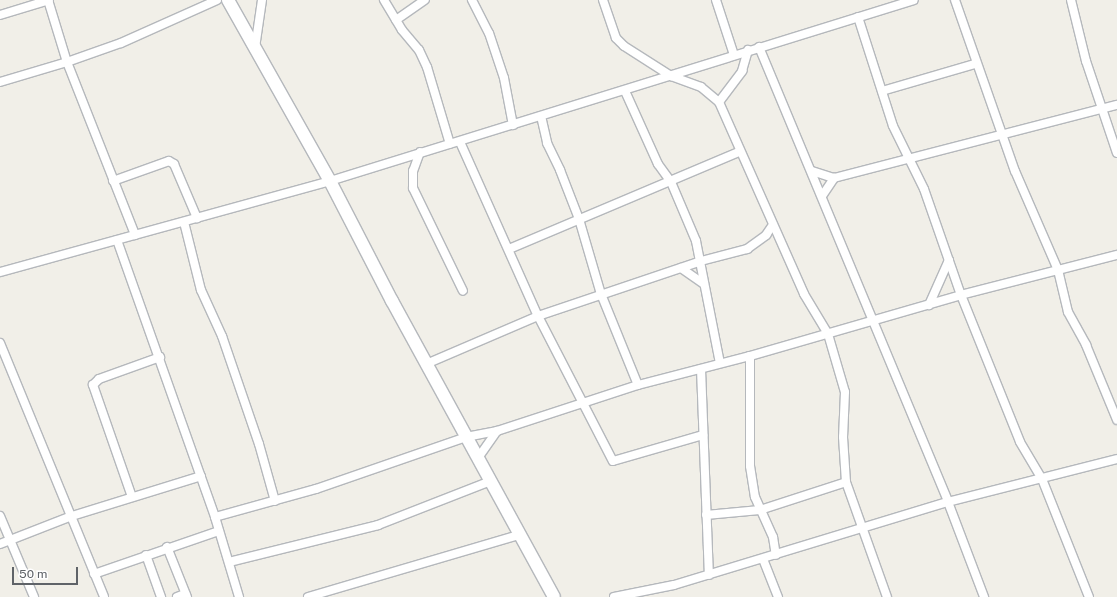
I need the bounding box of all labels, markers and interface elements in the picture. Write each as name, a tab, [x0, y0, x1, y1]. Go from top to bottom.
scale bar	[14, 559, 80, 585]
text: 50 m	[19, 567, 47, 581]

